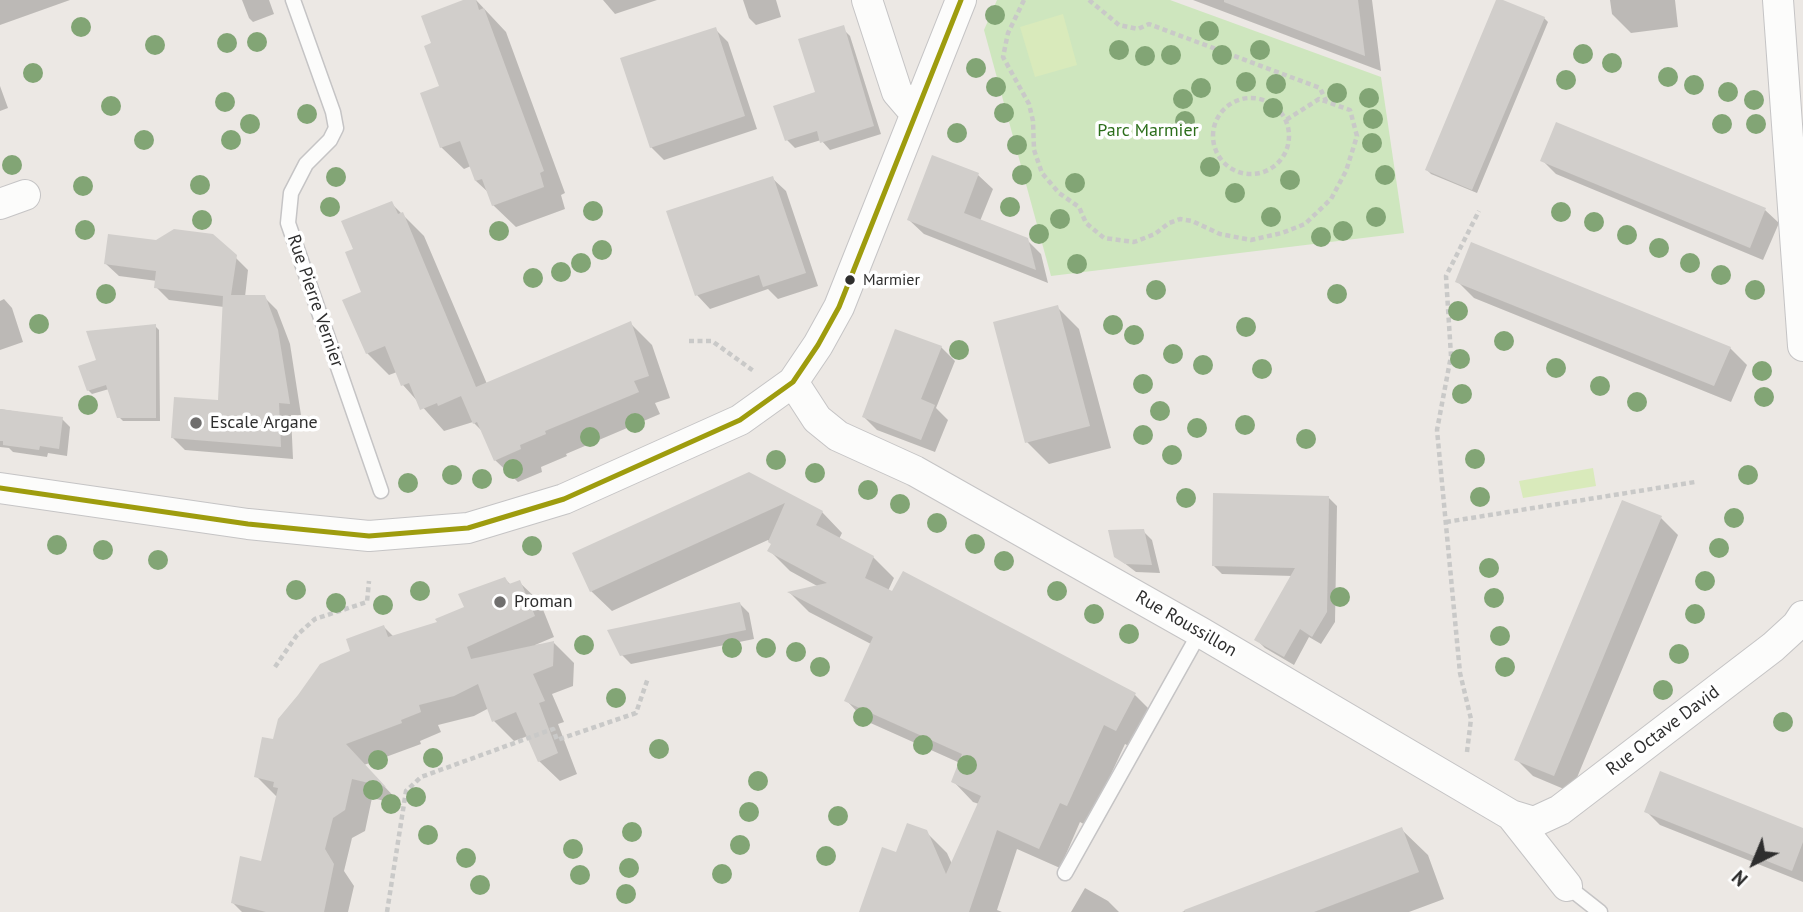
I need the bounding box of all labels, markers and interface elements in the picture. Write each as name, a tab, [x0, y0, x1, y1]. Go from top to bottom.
park label: Parc Marmier	[1097, 120, 1199, 142]
street label: Rue Pierre Vernier	[282, 232, 348, 370]
place label: Marmier	[863, 270, 920, 290]
marker: Marmier	[843, 273, 857, 287]
place label: Escale Argane	[210, 412, 318, 434]
marker: Escale Argane	[188, 415, 204, 431]
street label: Rue Roussillon	[1132, 586, 1240, 662]
place label: Proman	[514, 591, 573, 613]
marker: Proman	[492, 594, 508, 610]
street label: Rue Octave David	[1602, 681, 1724, 781]
north arrow	[1719, 828, 1789, 898]
text: N	[1727, 865, 1752, 891]

